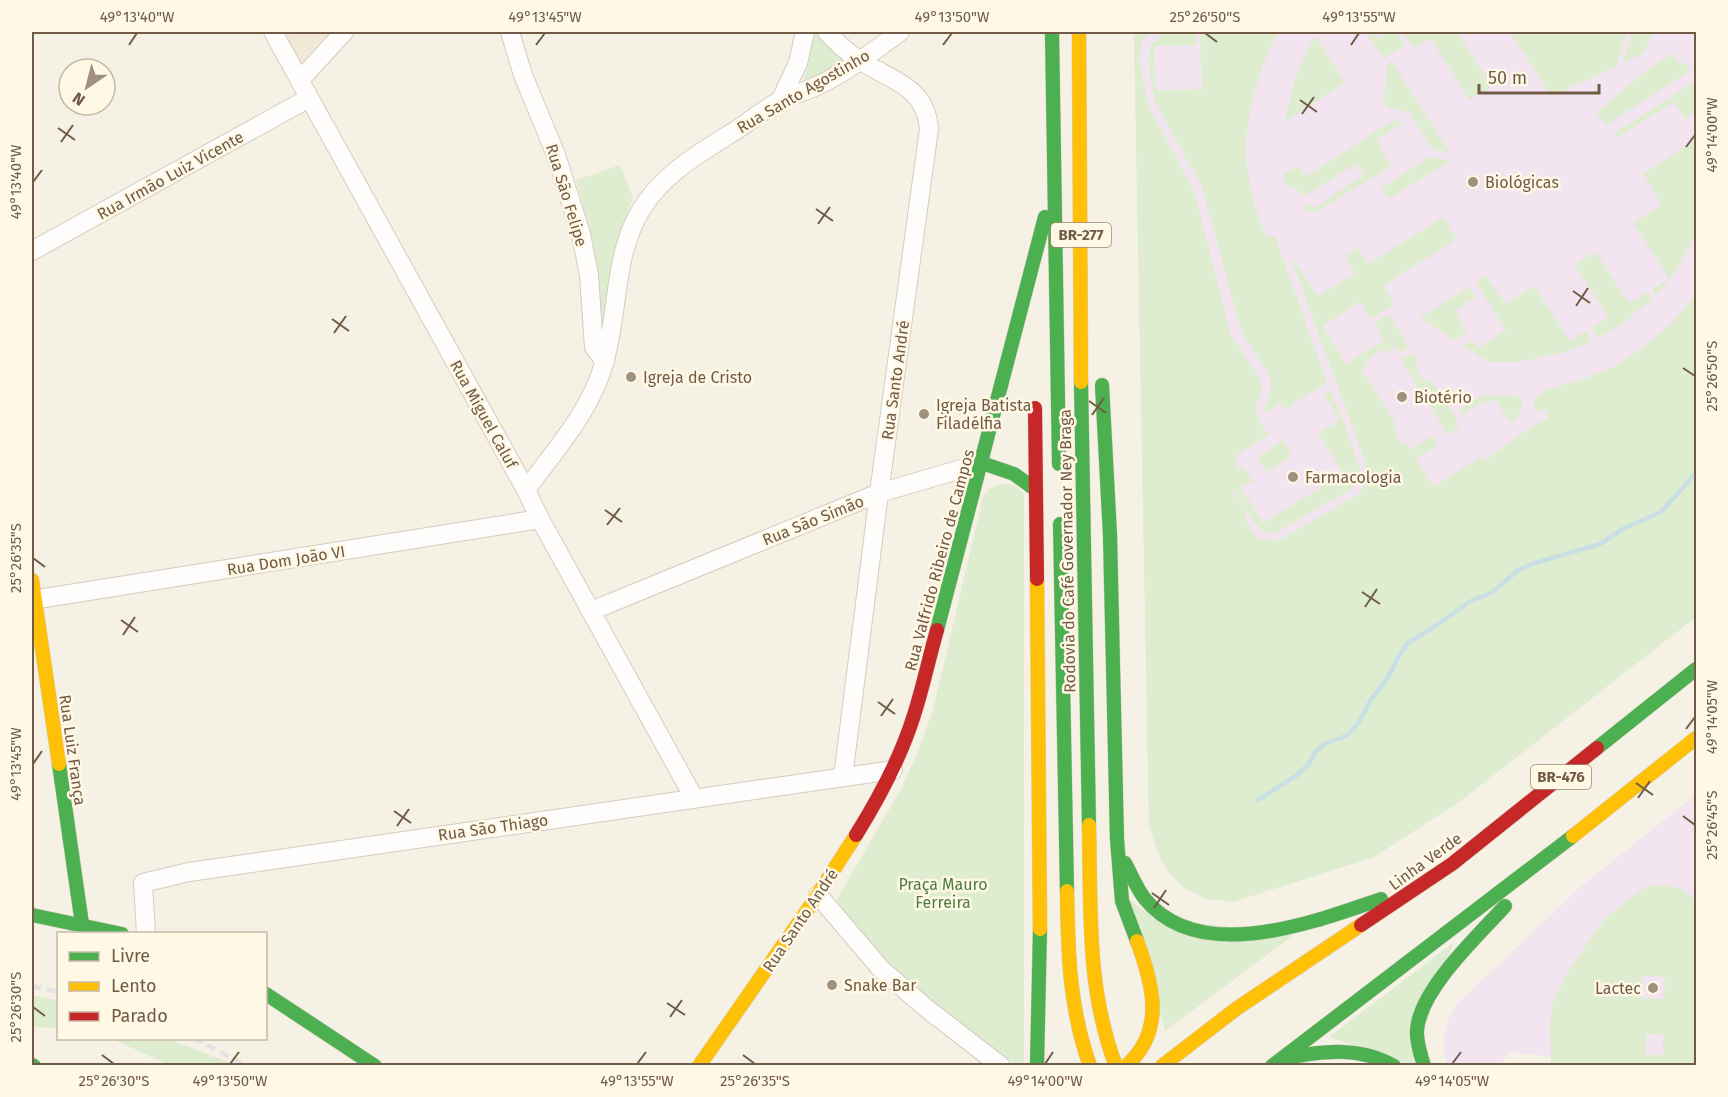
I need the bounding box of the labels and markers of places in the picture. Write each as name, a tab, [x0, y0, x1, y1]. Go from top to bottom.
place label: Biológicas	[1485, 173, 1559, 192]
marker: Biológicas	[1466, 175, 1480, 189]
place label: Igreja de Cristo	[643, 368, 752, 387]
marker: Igreja de Cristo	[624, 370, 638, 384]
place label: Biotério	[1414, 388, 1472, 407]
marker: Biotério	[1395, 390, 1409, 404]
place label: Igreja Batista Filadélfia	[936, 396, 1031, 433]
marker: Igreja Batista Filadélfia	[917, 407, 931, 421]
place label: Farmacologia	[1305, 468, 1401, 487]
marker: Farmacologia	[1286, 470, 1300, 484]
place label: Snake Bar	[844, 976, 917, 995]
marker: Snake Bar	[825, 978, 839, 992]
place label: Lactec	[1595, 979, 1641, 998]
marker: Lactec	[1646, 981, 1660, 995]

